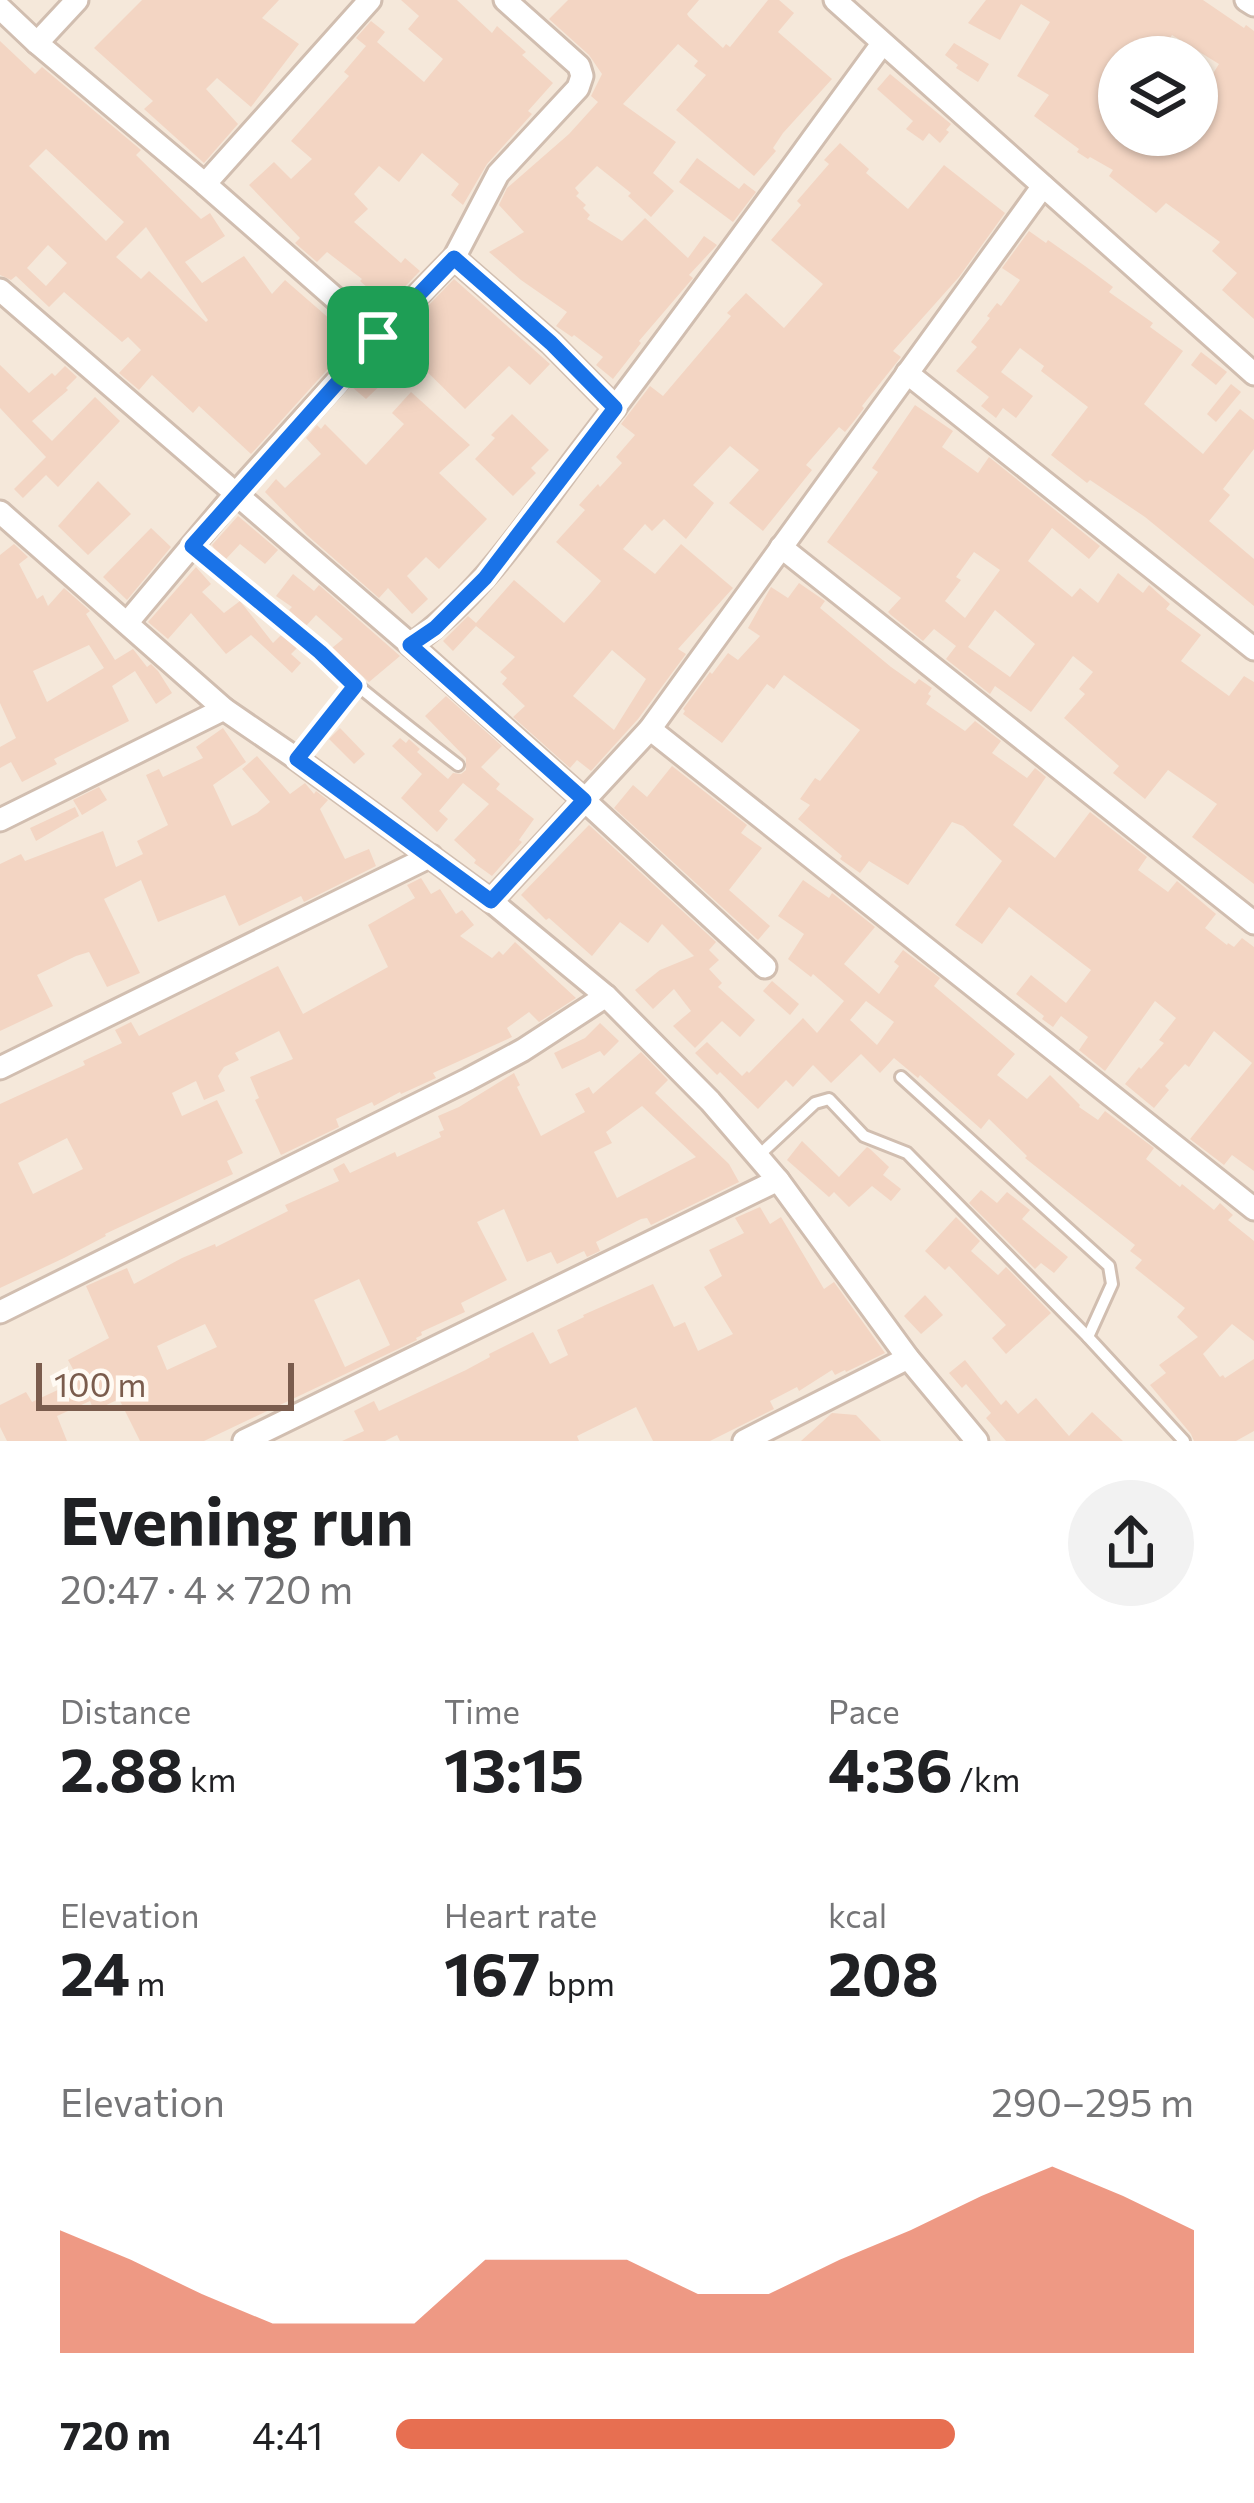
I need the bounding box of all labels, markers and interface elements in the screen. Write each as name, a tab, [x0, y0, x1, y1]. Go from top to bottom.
map controls	[1098, 36, 1218, 156]
button: layers	[1098, 36, 1218, 156]
pin	[327, 286, 429, 388]
icon: arrive	[345, 304, 411, 370]
scale bar	[36, 1357, 294, 1410]
text: 100 m	[54, 1363, 146, 1404]
text: Evening run	[60, 1478, 414, 1559]
button: share	[1068, 1480, 1194, 1606]
text: 20:47 · 4 × 720 m	[60, 1564, 353, 1612]
text: Distance	[60, 1690, 191, 1731]
text: Time	[444, 1690, 520, 1731]
text: Pace	[828, 1690, 900, 1731]
text: 2.88	[60, 1731, 183, 1804]
text: 13:15	[444, 1731, 584, 1804]
text: 4:36	[828, 1731, 953, 1804]
text: km	[183, 1758, 236, 1799]
text: /km	[953, 1758, 1020, 1799]
text: Elevation	[60, 1894, 199, 1935]
text: Heart rate	[444, 1894, 597, 1935]
text: kcal	[828, 1894, 887, 1935]
text: 24	[60, 1935, 130, 2008]
text: 167	[444, 1935, 541, 2008]
text: 208	[828, 1935, 939, 2008]
text: m	[130, 1962, 165, 2003]
text: bpm	[541, 1962, 615, 2003]
text: Elevation	[60, 2077, 225, 2125]
text: 290–295 m	[991, 2077, 1194, 2125]
text: 720 m	[60, 2410, 171, 2458]
text: 4:41	[252, 2410, 324, 2458]

